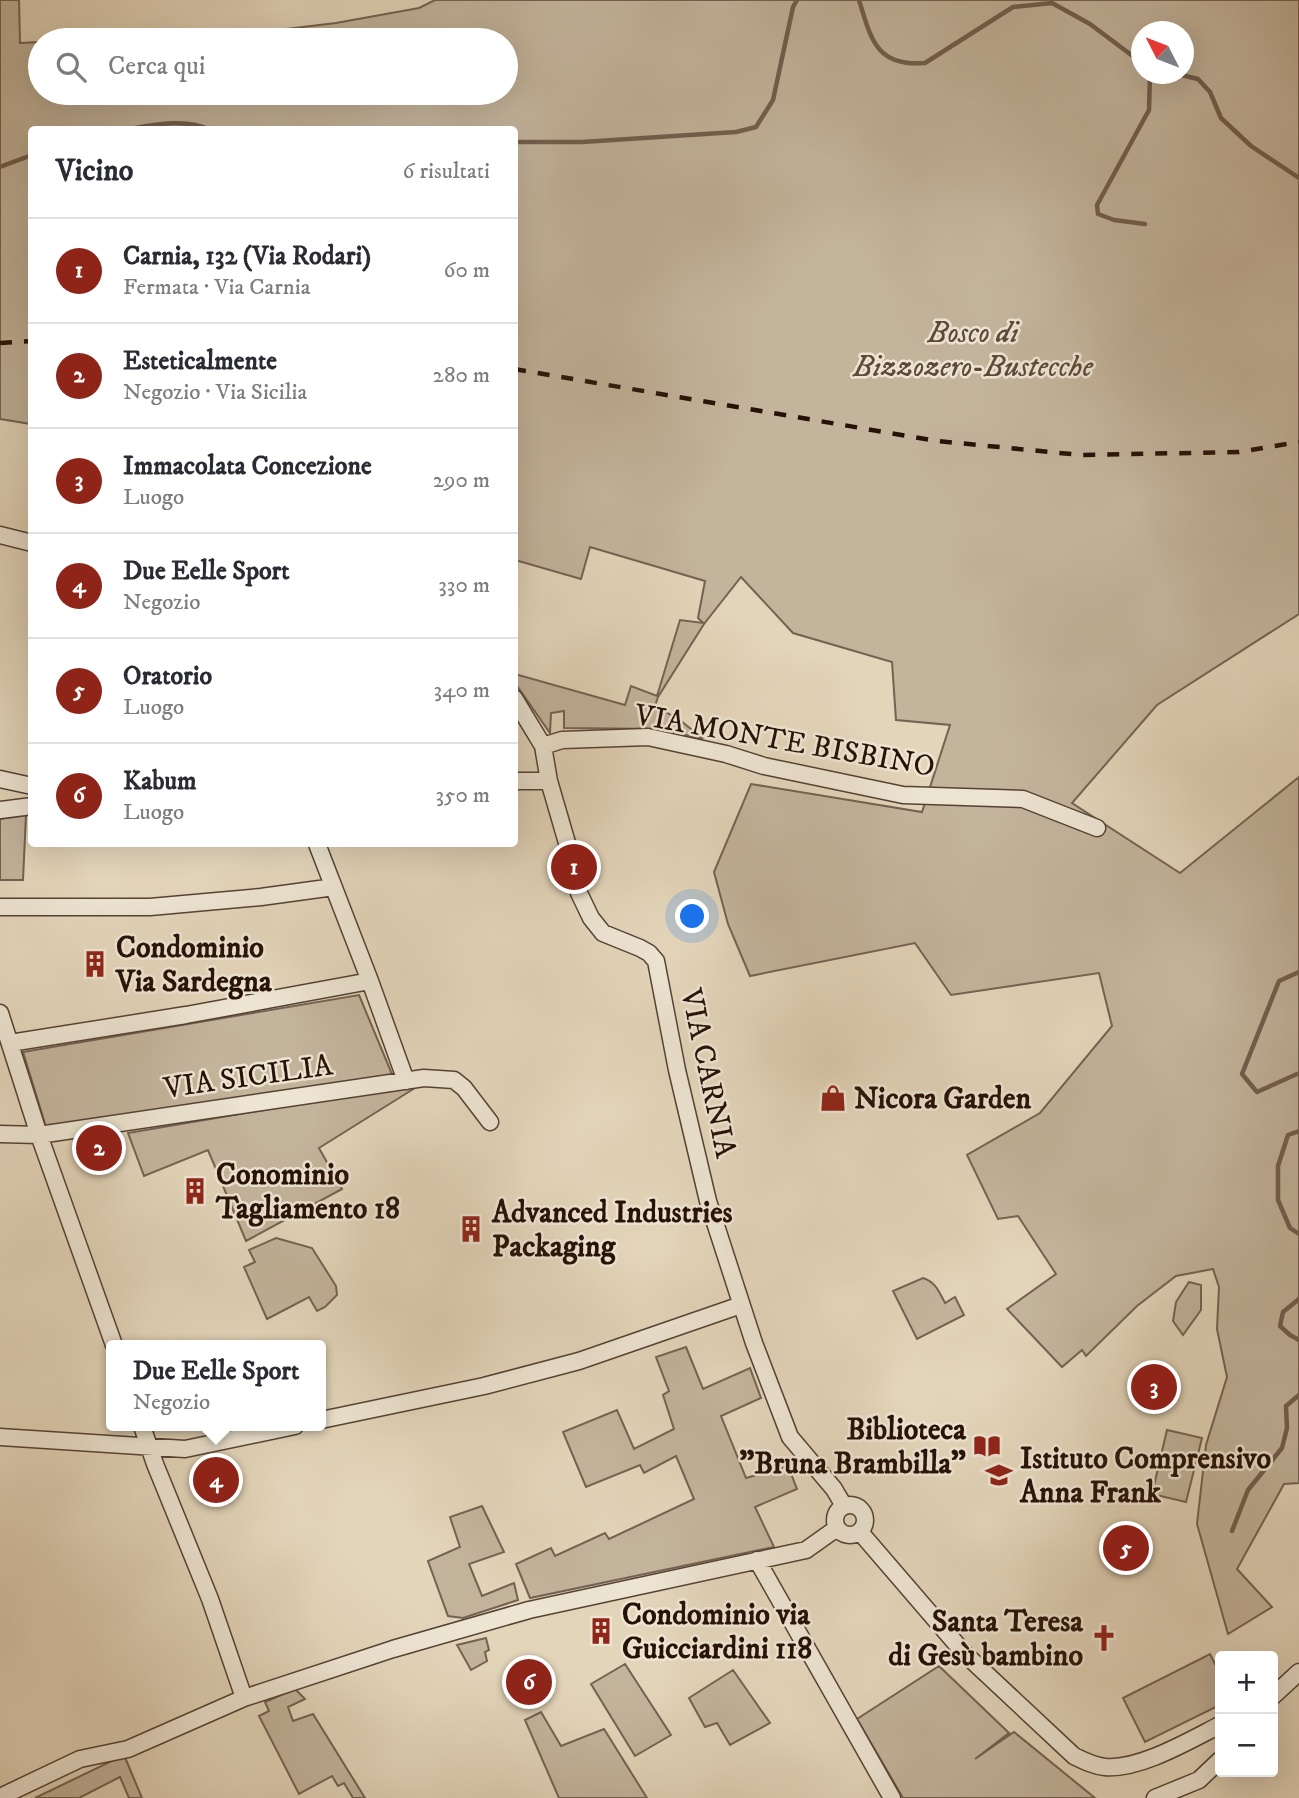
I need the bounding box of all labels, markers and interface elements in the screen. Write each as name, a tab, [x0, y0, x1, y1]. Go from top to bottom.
north arrow	[1131, 21, 1194, 84]
search box	[28, 28, 518, 105]
icon: search	[52, 48, 90, 86]
text: Cerca qui	[108, 50, 206, 83]
text: Vicino	[56, 153, 133, 190]
text: 6 risultati	[403, 157, 490, 186]
text: Carnia, 132 (Via Rodari)	[123, 240, 371, 273]
text: 1	[75, 256, 83, 285]
text: 60 m	[443, 256, 490, 285]
text: Fermata · Via Carnia	[123, 273, 311, 302]
park label: Bosco di Bizzozero-Bustecche	[852, 315, 1094, 386]
text: Esteticalmente	[123, 345, 277, 378]
text: 2	[73, 361, 85, 390]
text: 280 m	[433, 361, 490, 390]
text: Negozio · Via Sicilia	[123, 378, 307, 407]
text: Immacolata Concezione	[123, 450, 372, 483]
text: 3	[75, 466, 83, 495]
text: 290 m	[433, 466, 490, 495]
text: Luogo	[123, 483, 184, 512]
text: Due Eelle Sport	[123, 555, 290, 588]
text: 4	[72, 571, 86, 600]
text: 330 m	[438, 571, 490, 600]
text: Negozio	[123, 588, 200, 617]
text: Oratorio	[123, 660, 212, 693]
text: 5	[73, 676, 85, 705]
text: 340 m	[434, 676, 490, 705]
text: Luogo	[123, 693, 184, 722]
street label: VIA MONTE BISBINO	[631, 697, 938, 786]
text: Kabum	[123, 765, 197, 798]
text: 6	[73, 781, 85, 810]
text: 350 m	[435, 781, 490, 810]
text: Luogo	[123, 798, 184, 827]
pin: 1	[551, 841, 597, 893]
your location	[675, 899, 709, 933]
place label: Condominio Via Sardegna	[115, 930, 273, 1001]
building icon: Condominio Via Sardegna	[80, 949, 110, 979]
street label: VIA CARNIA	[671, 984, 744, 1162]
street label: VIA SICILIA	[160, 1047, 336, 1108]
place label: Nicora Garden	[854, 1081, 1031, 1118]
shop icon: Nicora Garden	[818, 1083, 848, 1113]
pin: 2	[76, 1122, 122, 1174]
place label: Conominio Tagliamento 18	[215, 1157, 400, 1228]
building icon: Conominio Tagliamento 18	[180, 1176, 210, 1206]
place label: Advanced Industries Packaging	[491, 1195, 733, 1266]
building icon: Advanced Industries Packaging	[456, 1214, 486, 1244]
popup	[106, 1340, 326, 1431]
text: Due Eelle Sport	[133, 1355, 299, 1388]
pin: 3	[1131, 1361, 1177, 1413]
text: Negozio	[133, 1388, 210, 1417]
place label: Biblioteca "Bruna Brambilla"	[739, 1412, 967, 1483]
library icon: Biblioteca "Bruna Brambilla"	[972, 1431, 1002, 1461]
place label: Istituto Comprensivo Anna Frank	[1019, 1441, 1271, 1512]
pin: 4	[193, 1454, 239, 1506]
school or university icon: Istituto Comprensivo Anna Frank	[984, 1460, 1014, 1490]
pin: 5	[1103, 1522, 1149, 1574]
place label: Condominio via Guicciardini 118	[622, 1597, 812, 1668]
place label: Santa Teresa di Gesù bambino	[888, 1604, 1084, 1675]
building icon: Condominio via Guicciardini 118	[586, 1616, 616, 1646]
church icon: Santa Teresa di Gesù bambino	[1089, 1623, 1119, 1653]
map controls	[1215, 1651, 1278, 1777]
button: +	[1215, 1651, 1278, 1714]
pin: 6	[506, 1656, 552, 1708]
button: −	[1215, 1714, 1278, 1777]

